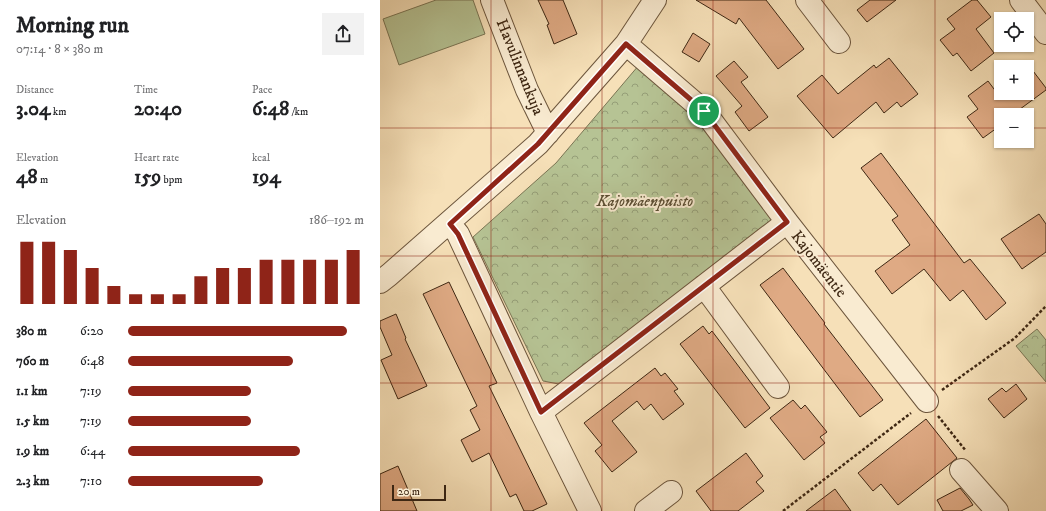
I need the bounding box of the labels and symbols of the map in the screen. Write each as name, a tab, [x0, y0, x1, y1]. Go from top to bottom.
street label: Havulinnankuja	[492, 16, 548, 118]
pin	[687, 94, 721, 128]
park label: Kajomäenpuisto	[596, 191, 693, 211]
street label: Kajomäentie	[787, 227, 852, 302]
scale bar	[392, 483, 446, 502]

